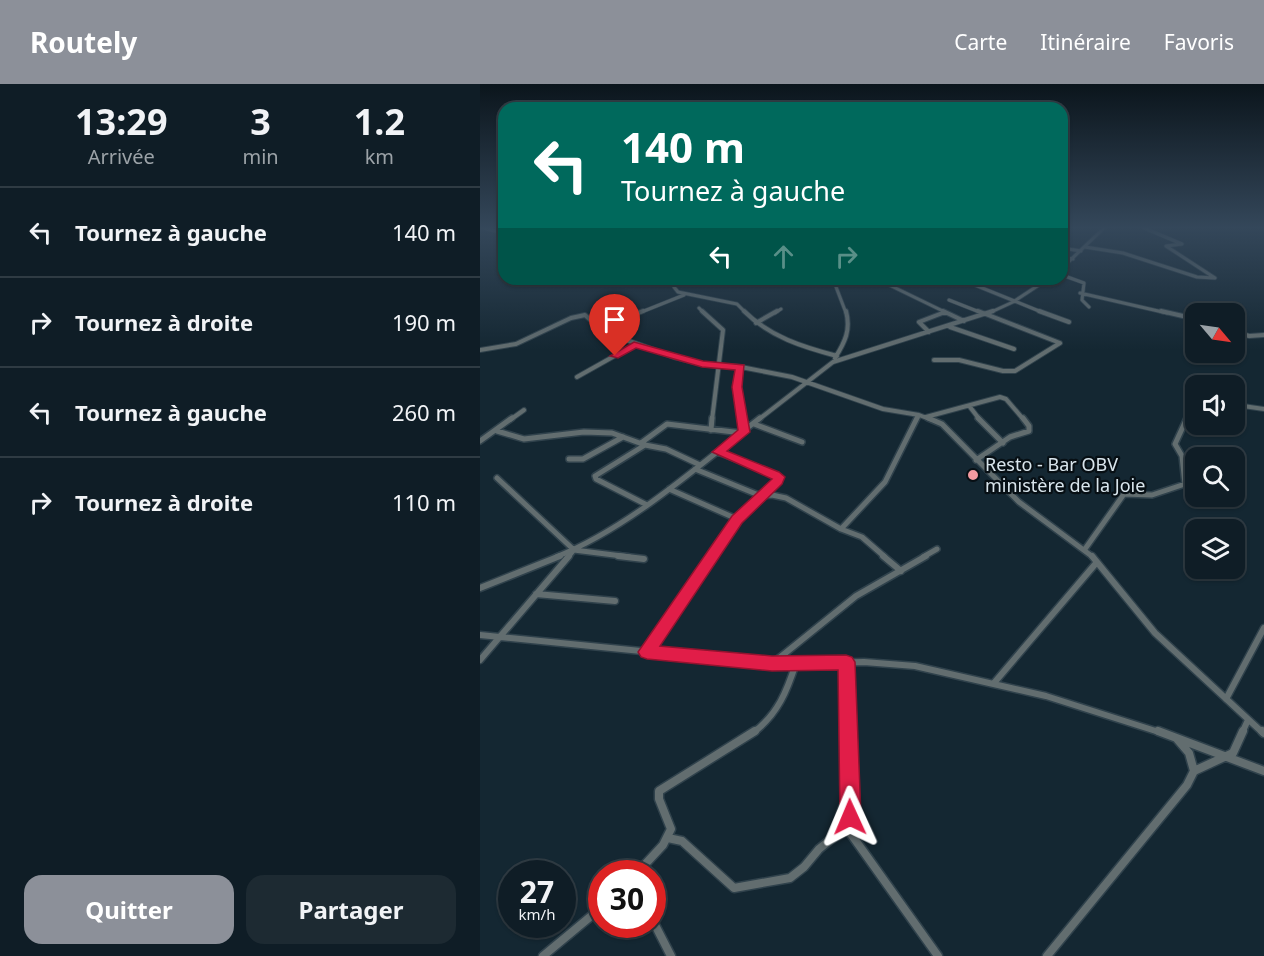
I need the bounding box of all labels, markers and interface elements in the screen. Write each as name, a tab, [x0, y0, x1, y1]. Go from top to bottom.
text: Routely	[30, 23, 137, 61]
text: Carte	[954, 28, 1007, 56]
text: Itinéraire	[1040, 28, 1131, 56]
text: Favoris	[1164, 28, 1234, 56]
text: 13:29	[75, 97, 167, 146]
text: 3	[250, 97, 271, 146]
text: 1.2	[354, 97, 405, 146]
text: 140 m	[621, 118, 745, 175]
icon: left	[522, 126, 600, 204]
text: Arrivée	[88, 143, 155, 170]
text: min	[242, 143, 279, 170]
text: km	[365, 143, 394, 170]
text: Tournez à gauche	[621, 172, 845, 209]
icon: left	[24, 216, 57, 249]
text: Tournez à gauche	[75, 217, 267, 247]
text: 140 m	[392, 217, 456, 247]
icon: left	[704, 240, 737, 273]
icon: ahead	[767, 240, 800, 273]
icon: right	[830, 240, 863, 273]
pin	[589, 294, 640, 356]
icon: arrive	[598, 303, 631, 336]
north arrow	[1185, 303, 1245, 363]
map controls	[1185, 303, 1245, 579]
icon: right	[24, 306, 57, 339]
text: Tournez à droite	[75, 307, 253, 337]
text: 190 m	[392, 307, 456, 337]
button: sound	[1185, 375, 1245, 435]
icon: left	[24, 396, 57, 429]
text: Tournez à gauche	[75, 397, 267, 427]
text: 260 m	[392, 397, 456, 427]
button: search	[1185, 447, 1245, 507]
place label: Resto - Bar OBV ministère de la Joie	[985, 452, 1145, 497]
marker: Resto - Bar OBV ministère de la Joie	[966, 468, 980, 482]
icon: right	[24, 486, 57, 519]
text: Tournez à droite	[75, 487, 253, 517]
text: 110 m	[392, 487, 456, 517]
button: layers	[1185, 519, 1245, 579]
position arrow	[818, 785, 882, 849]
speed limit sign: 30	[588, 860, 666, 938]
text: 27	[520, 871, 554, 912]
button: Quitter	[24, 875, 234, 944]
button: Partager	[246, 875, 456, 944]
text: km/h	[519, 904, 555, 924]

